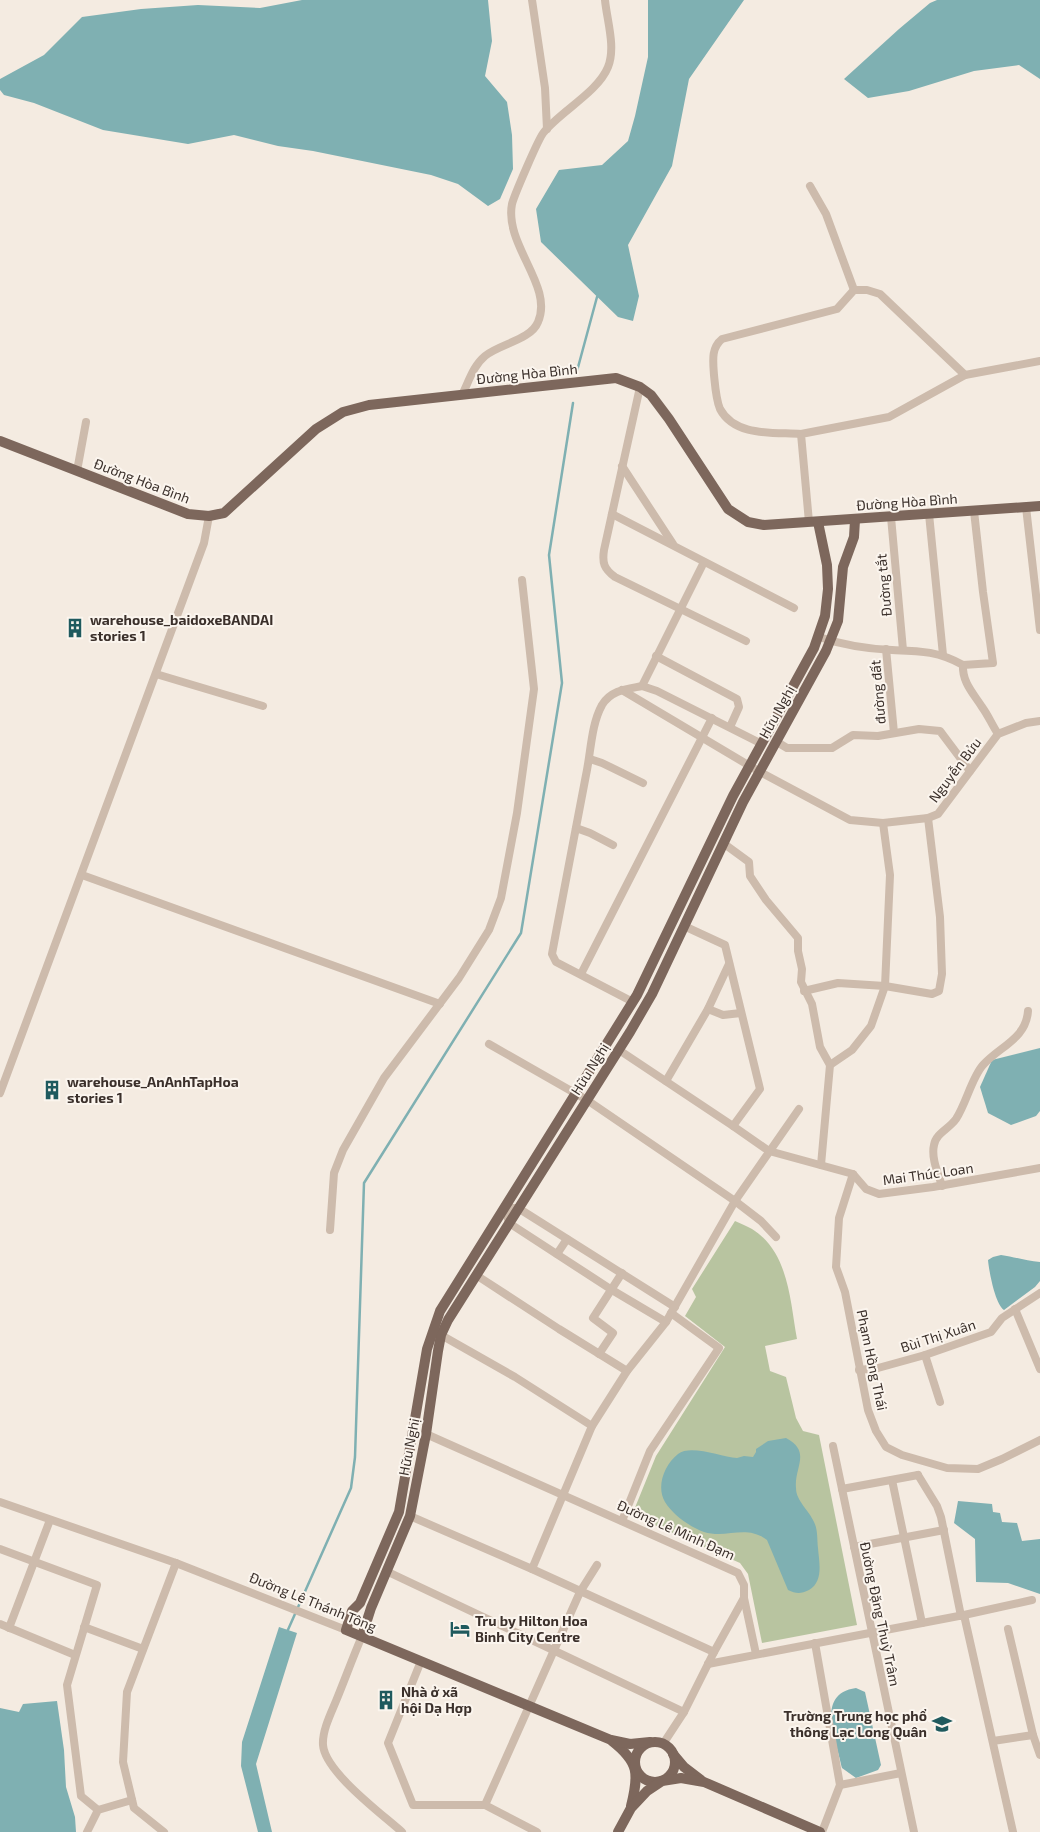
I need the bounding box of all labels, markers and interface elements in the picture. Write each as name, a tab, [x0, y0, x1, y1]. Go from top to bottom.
street label: Đường Hòa Bình	[476, 360, 578, 387]
street label: Đường Hòa Bình	[92, 454, 193, 507]
street label: Đường Hòa Bình	[856, 489, 958, 514]
street label: Đường tắt	[872, 553, 895, 617]
place label: warehouse_baidoxeBANDAI stories 1	[90, 611, 273, 644]
building icon: warehouse_baidoxeBANDAI stories 1	[64, 617, 86, 639]
street label: đường đất	[866, 659, 889, 725]
street label: Hữu Nghị	[755, 682, 798, 741]
street label: Nguyễn Bửu	[925, 734, 984, 805]
street label: Hữu Nghị	[567, 1040, 612, 1098]
place label: warehouse_AnAnhTapHoa stories 1	[67, 1073, 239, 1106]
building icon: warehouse_AnAnhTapHoa stories 1	[41, 1079, 63, 1101]
street label: Mai Thúc Loan	[881, 1159, 974, 1188]
street label: Phạm Hồng Thái	[853, 1308, 892, 1412]
street label: Bùi Thị Xuân	[898, 1315, 978, 1356]
street label: Hữu Nghị	[395, 1417, 422, 1477]
street label: Đường Lê Minh Đạm	[615, 1496, 738, 1563]
street label: Đường Đặng Thuỳ Trâm	[857, 1540, 904, 1688]
street label: Đường Lê Thánh Tông	[247, 1568, 380, 1635]
place label: Tru by Hilton Hoa Binh City Centre	[475, 1612, 588, 1645]
hotel icon: Tru by Hilton Hoa Binh City Centre	[449, 1618, 471, 1640]
place label: Nhà ở xã hội Dạ Hợp	[401, 1683, 472, 1716]
building icon: Nhà ở xã hội Dạ Hợp	[375, 1689, 397, 1711]
place label: Trường Trung học phổ thông Lạc Long Quân	[783, 1707, 927, 1741]
school or university icon: Trường Trung học phổ thông Lạc Long Quân	[931, 1713, 953, 1735]

